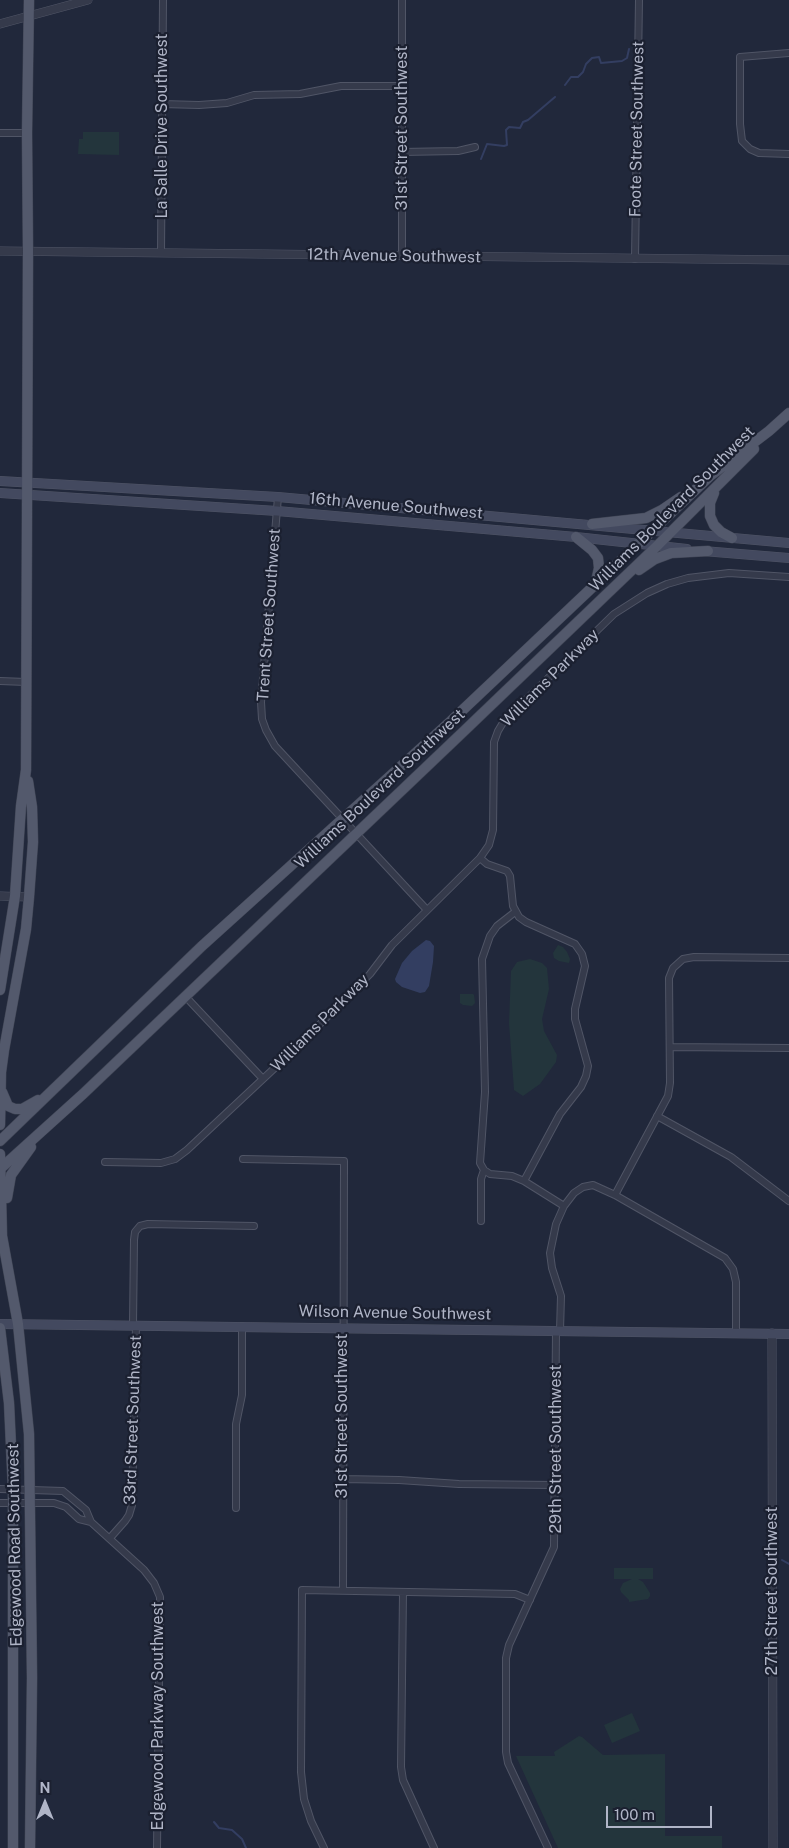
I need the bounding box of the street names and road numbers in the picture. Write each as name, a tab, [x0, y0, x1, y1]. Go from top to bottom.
street label: La Salle Drive Southwest	[152, 33, 172, 219]
street label: Foote Street Southwest	[626, 41, 648, 217]
street label: 31st Street Southwest	[392, 46, 412, 210]
street label: 12th Avenue Southwest	[307, 245, 481, 267]
street label: Williams Boulevard Southwest	[585, 422, 759, 596]
street label: 16th Avenue Southwest	[308, 489, 484, 523]
street label: Trent Street Southwest	[253, 528, 285, 702]
street label: Williams Parkway	[497, 625, 603, 731]
street label: Williams Boulevard Southwest	[291, 705, 469, 873]
street label: Williams Parkway	[267, 970, 373, 1076]
street label: Wilson Avenue Southwest	[298, 1302, 492, 1324]
street label: 31st Street Southwest	[332, 1334, 352, 1498]
street label: 33rd Street Southwest	[120, 1335, 146, 1505]
street label: 29th Street Southwest	[546, 1364, 566, 1534]
street label: Edgewood Road Southwest	[4, 1443, 26, 1647]
street label: 27th Street Southwest	[762, 1507, 782, 1675]
street label: Edgewood Parkway Southwest	[148, 1601, 168, 1831]

